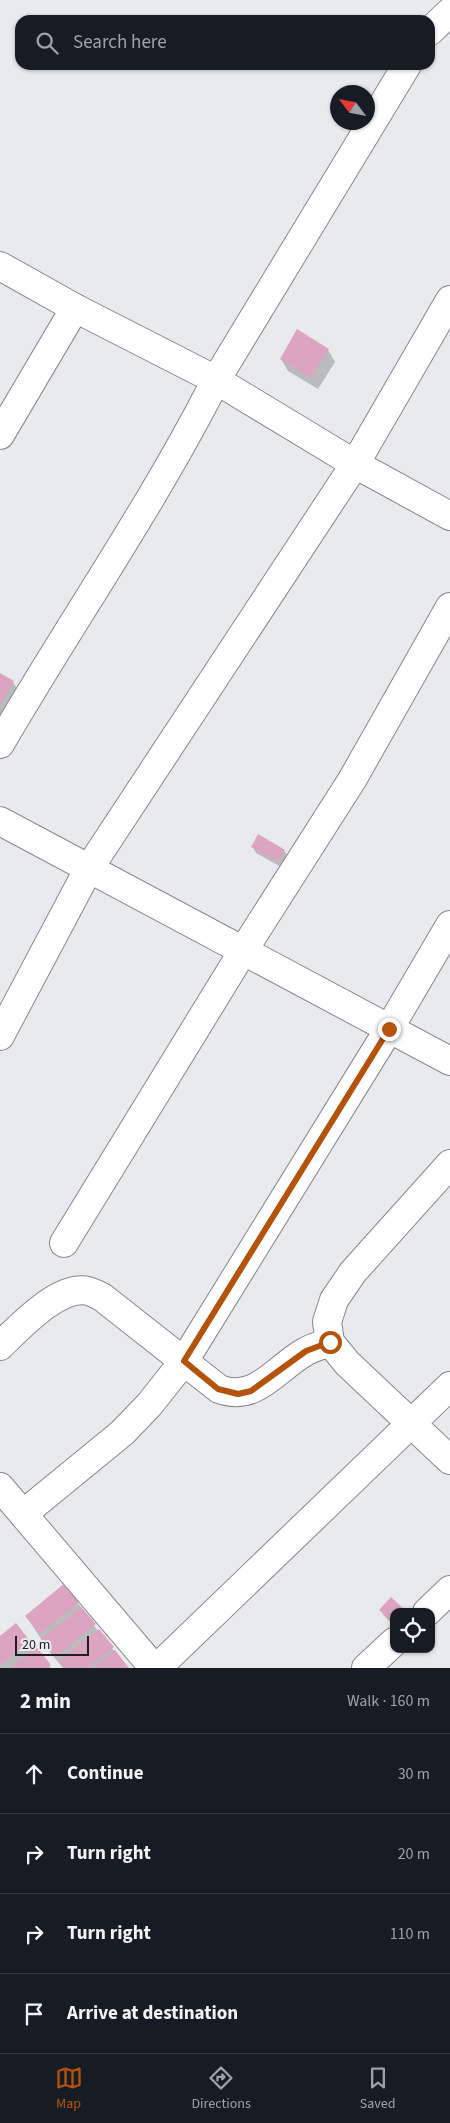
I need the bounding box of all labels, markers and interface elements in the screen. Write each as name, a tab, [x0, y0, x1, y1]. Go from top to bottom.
search box	[15, 15, 435, 70]
icon: search	[33, 29, 61, 57]
text: Search here	[73, 29, 167, 56]
north arrow	[330, 85, 375, 130]
route end	[378, 1018, 401, 1041]
route start	[319, 1331, 342, 1354]
map controls	[390, 1608, 435, 1653]
button: locate	[390, 1608, 435, 1653]
scale bar	[15, 1633, 89, 1656]
text: 20 m	[22, 1635, 50, 1655]
text: 2 min	[20, 1686, 71, 1716]
text: Walk · 160 m	[347, 1690, 430, 1712]
icon: ahead	[20, 1760, 48, 1788]
text: Continue	[67, 1760, 144, 1787]
text: 30 m	[398, 1763, 430, 1785]
icon: right	[20, 1840, 48, 1868]
text: Turn right	[67, 1840, 151, 1867]
text: 20 m	[398, 1843, 430, 1865]
icon: right	[20, 1920, 48, 1948]
text: Turn right	[67, 1920, 151, 1947]
text: 110 m	[390, 1923, 430, 1945]
icon: arrive	[20, 2000, 48, 2028]
text: Arrive at destination	[67, 2000, 238, 2027]
tab: Map	[55, 2064, 83, 2114]
tab: Directions	[192, 2064, 251, 2114]
tab: Saved	[360, 2064, 395, 2114]

